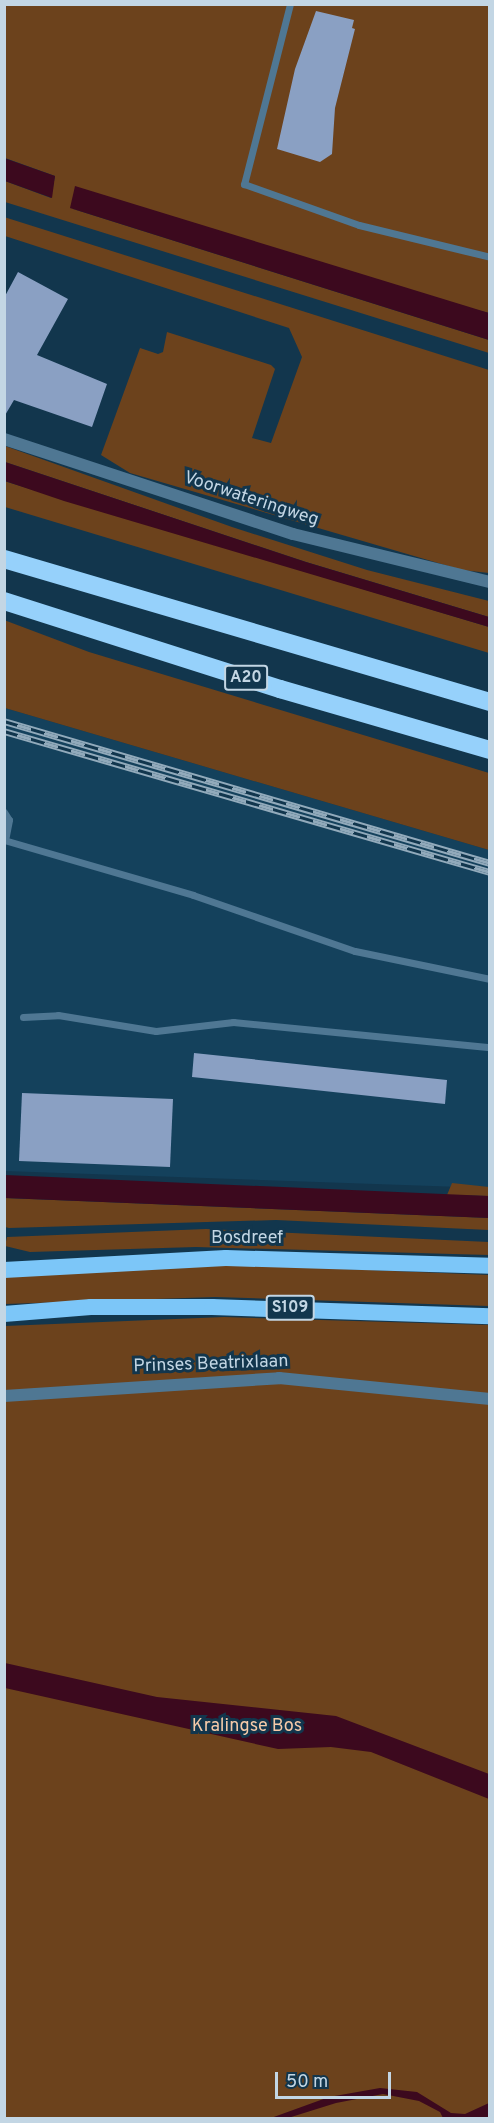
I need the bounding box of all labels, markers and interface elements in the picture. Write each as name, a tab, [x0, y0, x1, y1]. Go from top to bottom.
street label: Voorwateringweg	[181, 468, 321, 532]
road number: A20	[224, 665, 268, 691]
street label: Bosdreef	[211, 1228, 283, 1250]
road number: S109	[264, 1295, 316, 1321]
street label: Prinses Beatrixlaan	[133, 1351, 289, 1379]
park label: Kralingse Bos	[192, 1716, 302, 1738]
scale bar	[278, 2060, 394, 2098]
text: 50 m	[286, 2071, 328, 2094]

